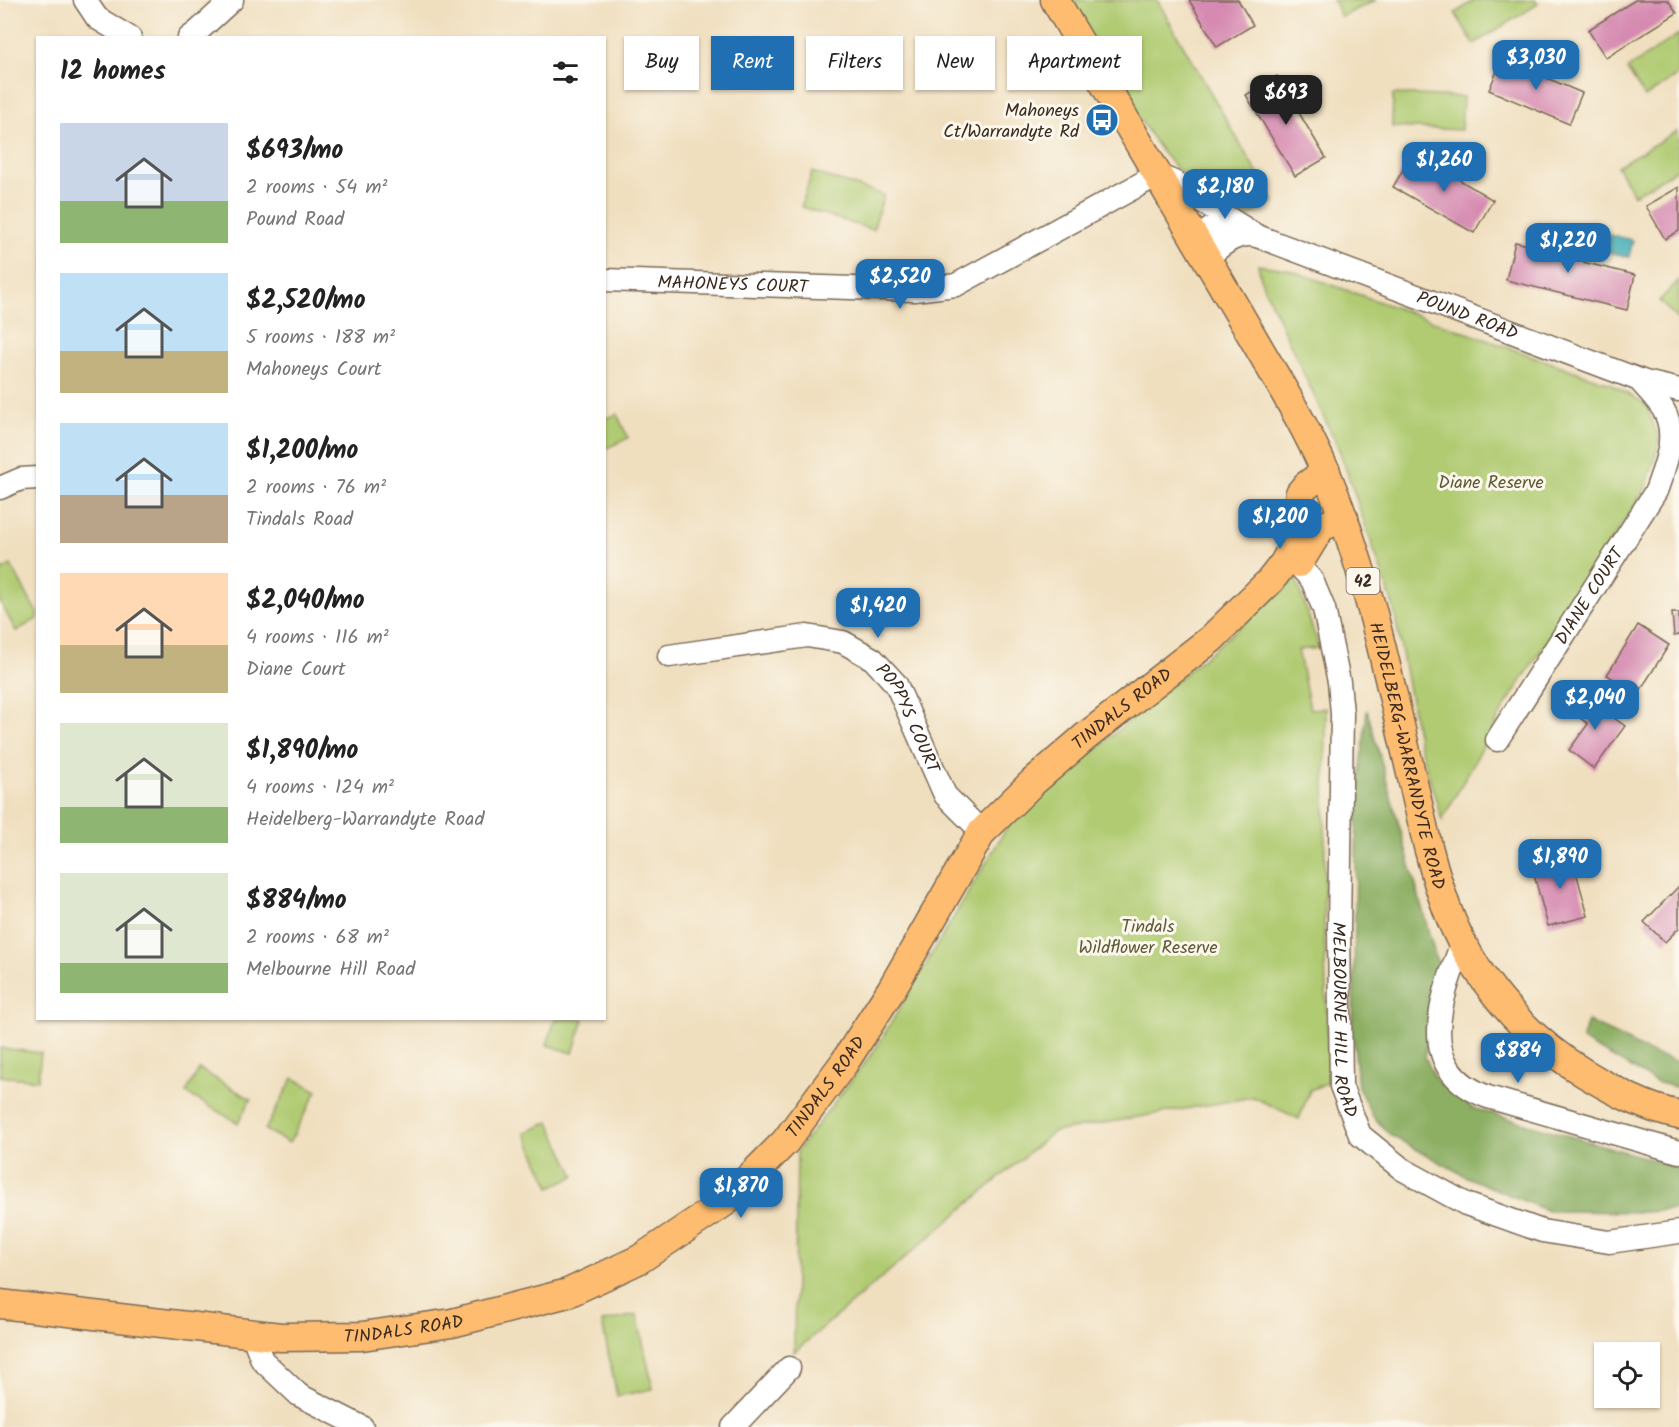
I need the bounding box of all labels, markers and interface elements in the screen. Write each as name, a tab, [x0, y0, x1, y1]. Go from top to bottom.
chip: Buy	[624, 36, 699, 90]
chip: Rent	[711, 36, 794, 90]
chip: Filters	[806, 36, 903, 90]
chip: New	[915, 36, 995, 90]
chip: Apartment	[1007, 36, 1142, 90]
pin: $3,030	[1487, 40, 1585, 91]
text: $3,030	[1506, 43, 1566, 75]
text: 12 homes	[60, 51, 166, 93]
icon: filters	[549, 56, 582, 89]
pin: $693	[1250, 75, 1322, 126]
text: $693	[1264, 78, 1308, 110]
place label: Mahoneys Ct/Warrandyte Rd	[943, 97, 1080, 147]
bus stop icon: Mahoneys Ct/Warrandyte Rd	[1084, 102, 1120, 138]
text: $693/mo	[246, 130, 343, 172]
pin: $1,260	[1395, 142, 1493, 193]
text: $1,260	[1416, 145, 1472, 177]
icon: home	[108, 147, 180, 219]
pin: $2,180	[1176, 169, 1274, 220]
text: 2 rooms · 54 m²	[246, 172, 387, 204]
text: $2,180	[1197, 172, 1253, 204]
text: Pound Road	[246, 204, 344, 236]
pin: $1,220	[1519, 223, 1617, 274]
text: $1,220	[1540, 226, 1596, 258]
pin: $2,520	[851, 259, 949, 310]
text: $2,520	[870, 262, 930, 294]
street label: MAHONEYS COURT	[657, 269, 810, 303]
text: $2,520/mo	[246, 280, 366, 322]
street label: POUND ROAD	[1412, 284, 1522, 349]
icon: home	[108, 297, 180, 369]
text: 5 rooms · 188 m²	[246, 322, 395, 354]
text: Mahoneys Court	[246, 354, 382, 386]
text: $1,200/mo	[246, 430, 358, 472]
icon: home	[108, 447, 180, 519]
park label: Diane Reserve	[1438, 469, 1544, 498]
text: 2 rooms · 76 m²	[246, 472, 386, 504]
pin: $1,200	[1231, 499, 1329, 550]
text: $1,200	[1252, 502, 1308, 534]
text: Tindals Road	[246, 504, 353, 536]
street label: DIANE COURT	[1548, 541, 1633, 651]
road number: 42	[1346, 568, 1380, 594]
text: $2,040/mo	[246, 580, 365, 622]
pin: $1,420	[829, 588, 927, 639]
text: $1,420	[850, 591, 906, 623]
icon: home	[108, 597, 180, 669]
street label: HEIDELBERG-WARRANDYTE ROAD	[1360, 619, 1453, 894]
text: 4 rooms · 116 m²	[246, 622, 389, 654]
text: Diane Court	[246, 654, 346, 686]
street label: POPPYS COURT	[868, 657, 947, 779]
street label: TINDALS ROAD	[1066, 661, 1180, 758]
pin: $2,040	[1546, 680, 1644, 731]
text: $2,040	[1565, 683, 1625, 715]
text: $1,890/mo	[246, 730, 358, 772]
icon: home	[108, 747, 180, 819]
text: 4 rooms · 124 m²	[246, 772, 394, 804]
text: Heidelberg-Warrandyte Road	[246, 804, 484, 836]
pin: $1,890	[1511, 839, 1609, 890]
text: $1,890	[1532, 842, 1588, 874]
text: $884/mo	[246, 880, 347, 922]
icon: home	[108, 897, 180, 969]
park label: Tindals Wildflower Reserve	[1078, 913, 1218, 963]
text: 2 rooms · 68 m²	[246, 922, 389, 954]
street label: MELBOURNE HILL ROAD	[1323, 922, 1365, 1123]
text: Melbourne Hill Road	[246, 954, 415, 986]
street label: TINDALS ROAD	[779, 1030, 874, 1145]
pin: $884	[1482, 1033, 1554, 1084]
text: $884	[1495, 1036, 1541, 1068]
pin: $1,870	[692, 1168, 790, 1219]
text: $1,870	[714, 1171, 768, 1203]
street label: TINDALS ROAD	[344, 1307, 468, 1352]
map controls	[1594, 1342, 1660, 1408]
button: locate	[1594, 1342, 1660, 1408]

